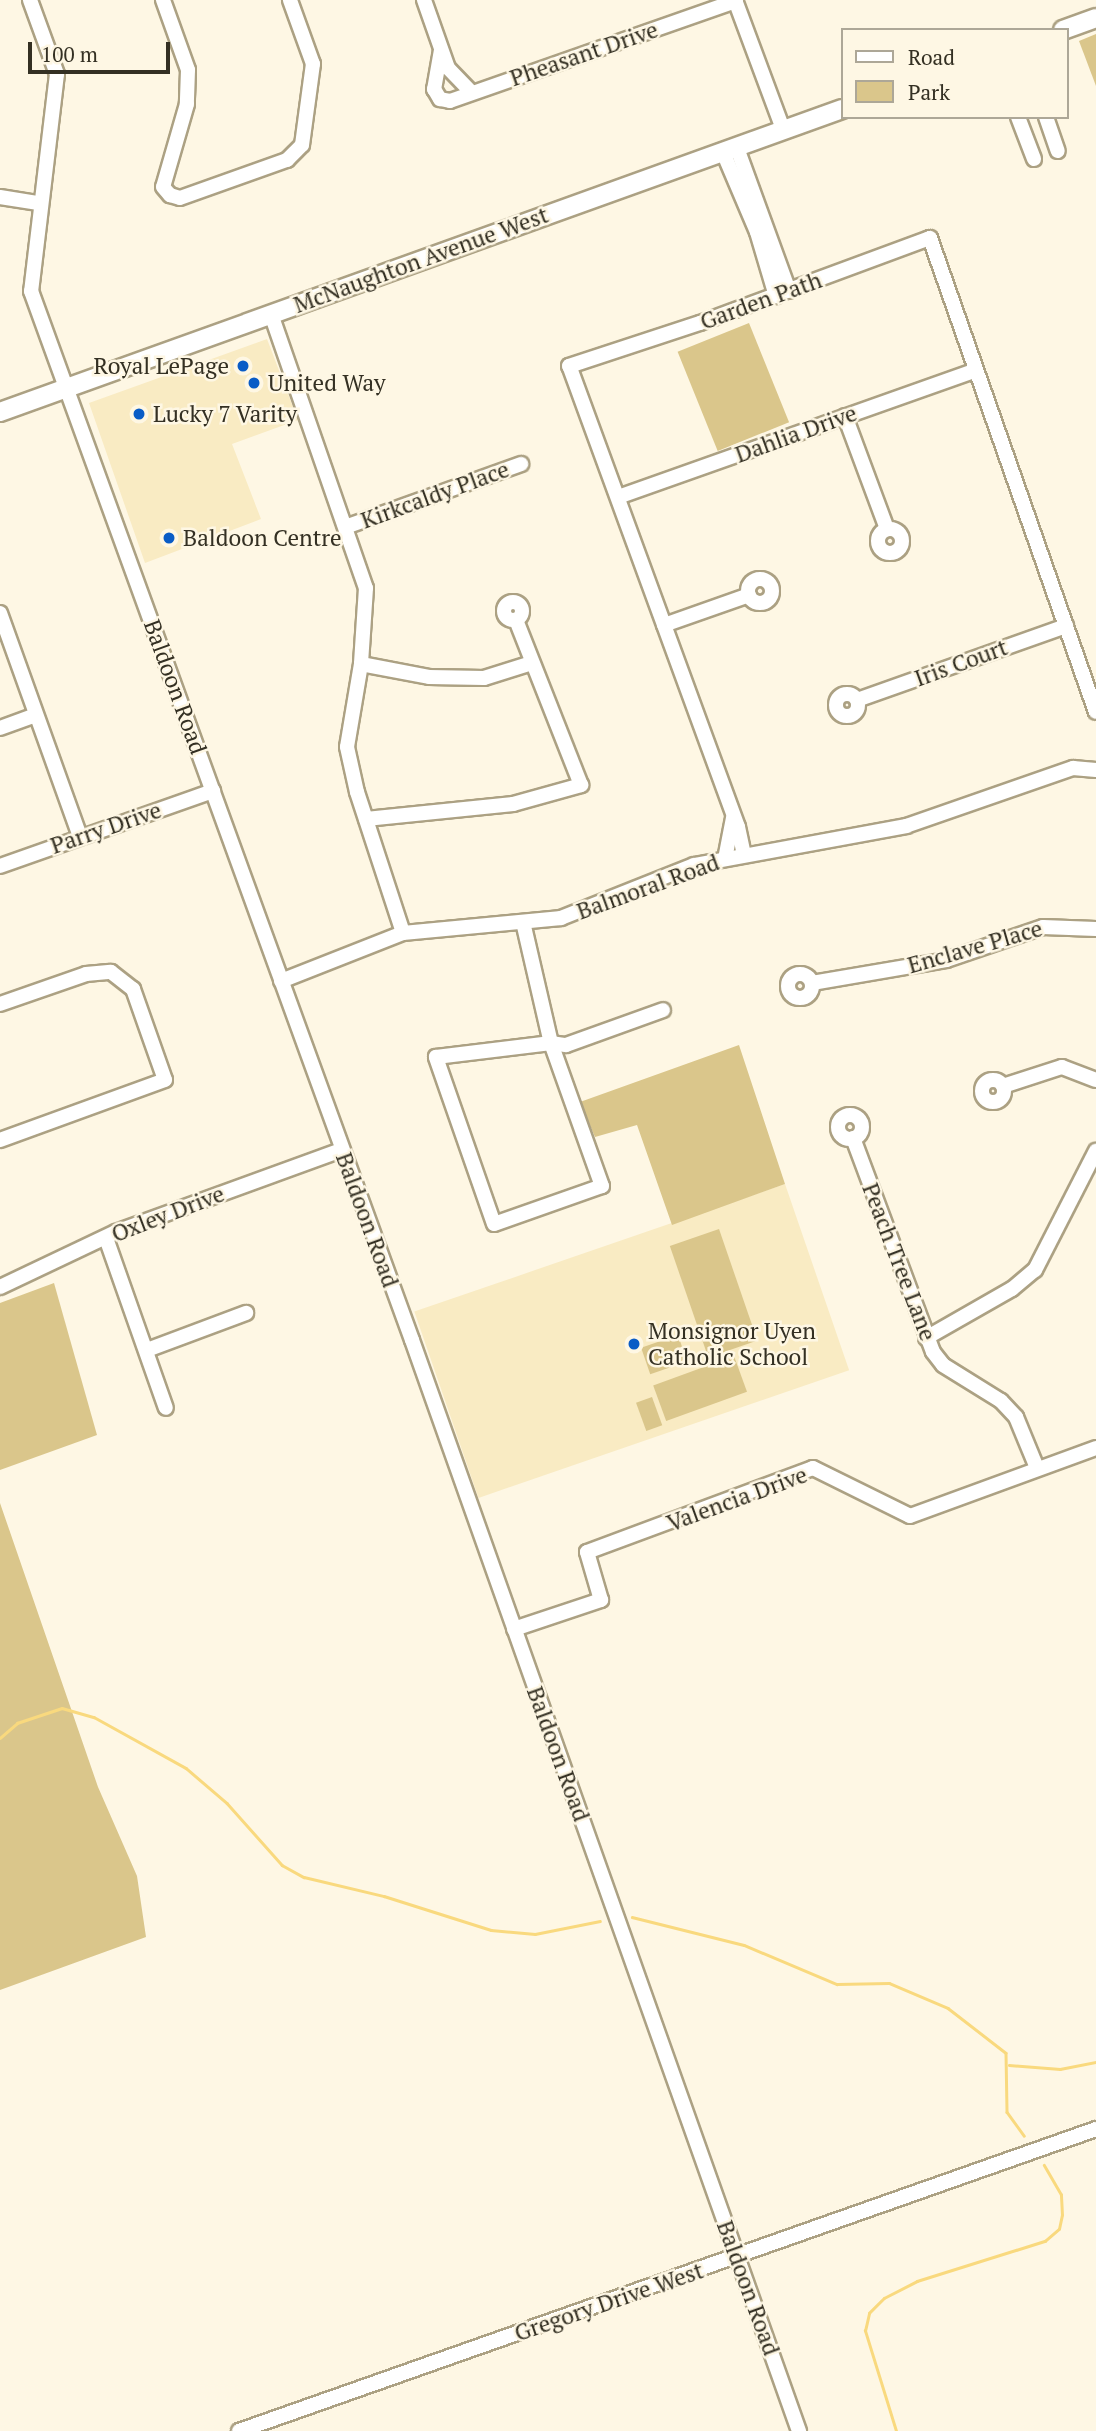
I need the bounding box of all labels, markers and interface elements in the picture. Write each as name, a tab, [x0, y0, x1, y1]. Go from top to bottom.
street label: Pheasant Drive	[506, 16, 662, 92]
scale bar	[32, 28, 173, 72]
legend	[841, 28, 1068, 119]
text: 100 m	[41, 40, 98, 68]
text: Road	[908, 43, 955, 71]
text: Park	[908, 78, 950, 106]
street label: McNaughton Avenue West	[290, 201, 552, 319]
street label: Garden Path	[697, 266, 825, 336]
place label: Royal LePage	[94, 352, 229, 380]
marker: Royal LePage	[235, 358, 251, 374]
place label: United Way	[268, 369, 386, 397]
marker: United Way	[246, 375, 262, 391]
street label: Dahlia Drive	[731, 399, 861, 469]
place label: Lucky 7 Varity	[153, 400, 298, 428]
marker: Lucky 7 Varity	[131, 406, 147, 422]
street label: Kirkcaldy Place	[357, 455, 513, 535]
place label: Baldoon Centre	[183, 524, 342, 552]
marker: Baldoon Centre	[161, 530, 177, 546]
street label: Baldoon Road	[138, 616, 212, 758]
street label: Iris Court	[911, 633, 1011, 693]
street label: Parry Drive	[47, 796, 165, 860]
street label: Balmoral Road	[573, 848, 723, 926]
street label: Enclave Place	[904, 915, 1046, 979]
street label: Baldoon Road	[330, 1149, 404, 1291]
street label: Peach Tree Lane	[856, 1179, 942, 1345]
street label: Oxley Drive	[108, 1180, 228, 1248]
place label: Monsignor Uyen Catholic School	[648, 1317, 816, 1371]
marker: Monsignor Uyen Catholic School	[626, 1336, 642, 1352]
street label: Valencia Drive	[663, 1461, 811, 1537]
street label: Baldoon Road	[521, 1683, 595, 1825]
street label: Baldoon Road	[711, 2217, 785, 2359]
street label: Gregory Drive West	[511, 2257, 707, 2347]

